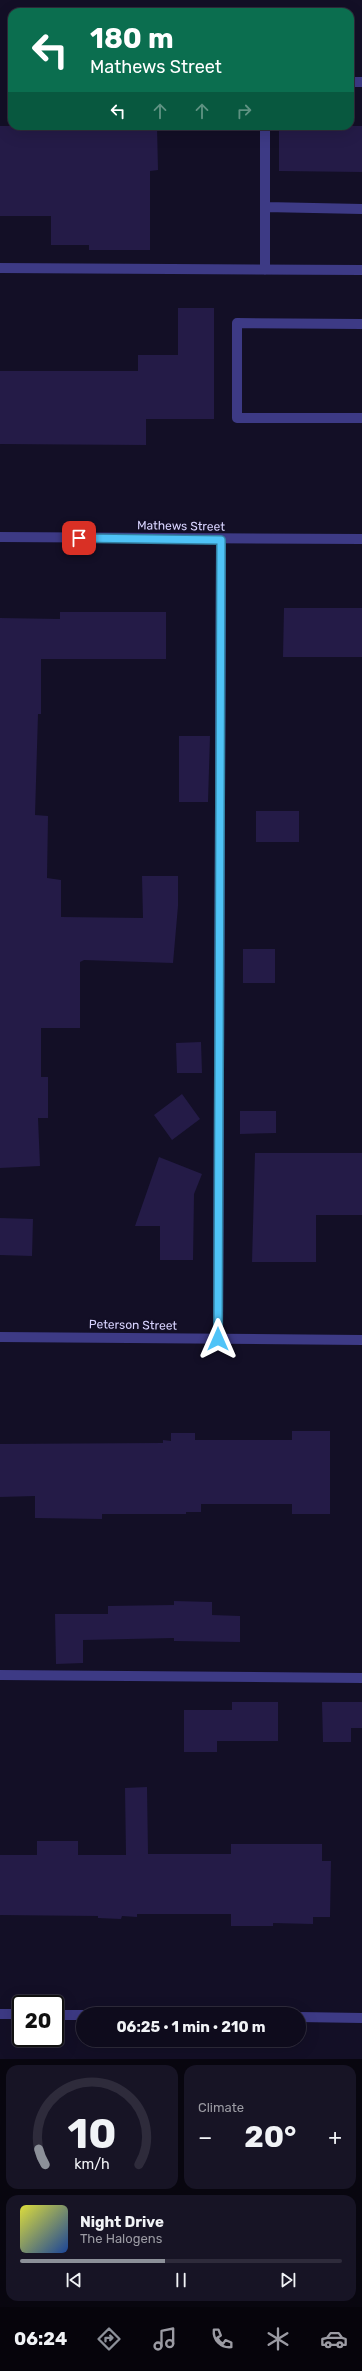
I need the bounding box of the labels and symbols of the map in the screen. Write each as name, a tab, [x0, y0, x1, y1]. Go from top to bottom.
street label: Mathews Street	[137, 518, 225, 534]
pin	[62, 521, 96, 555]
street label: Peterson Street	[89, 1317, 178, 1333]
position arrow	[197, 1318, 239, 1360]
speed limit sign: 20	[12, 1995, 64, 2047]

